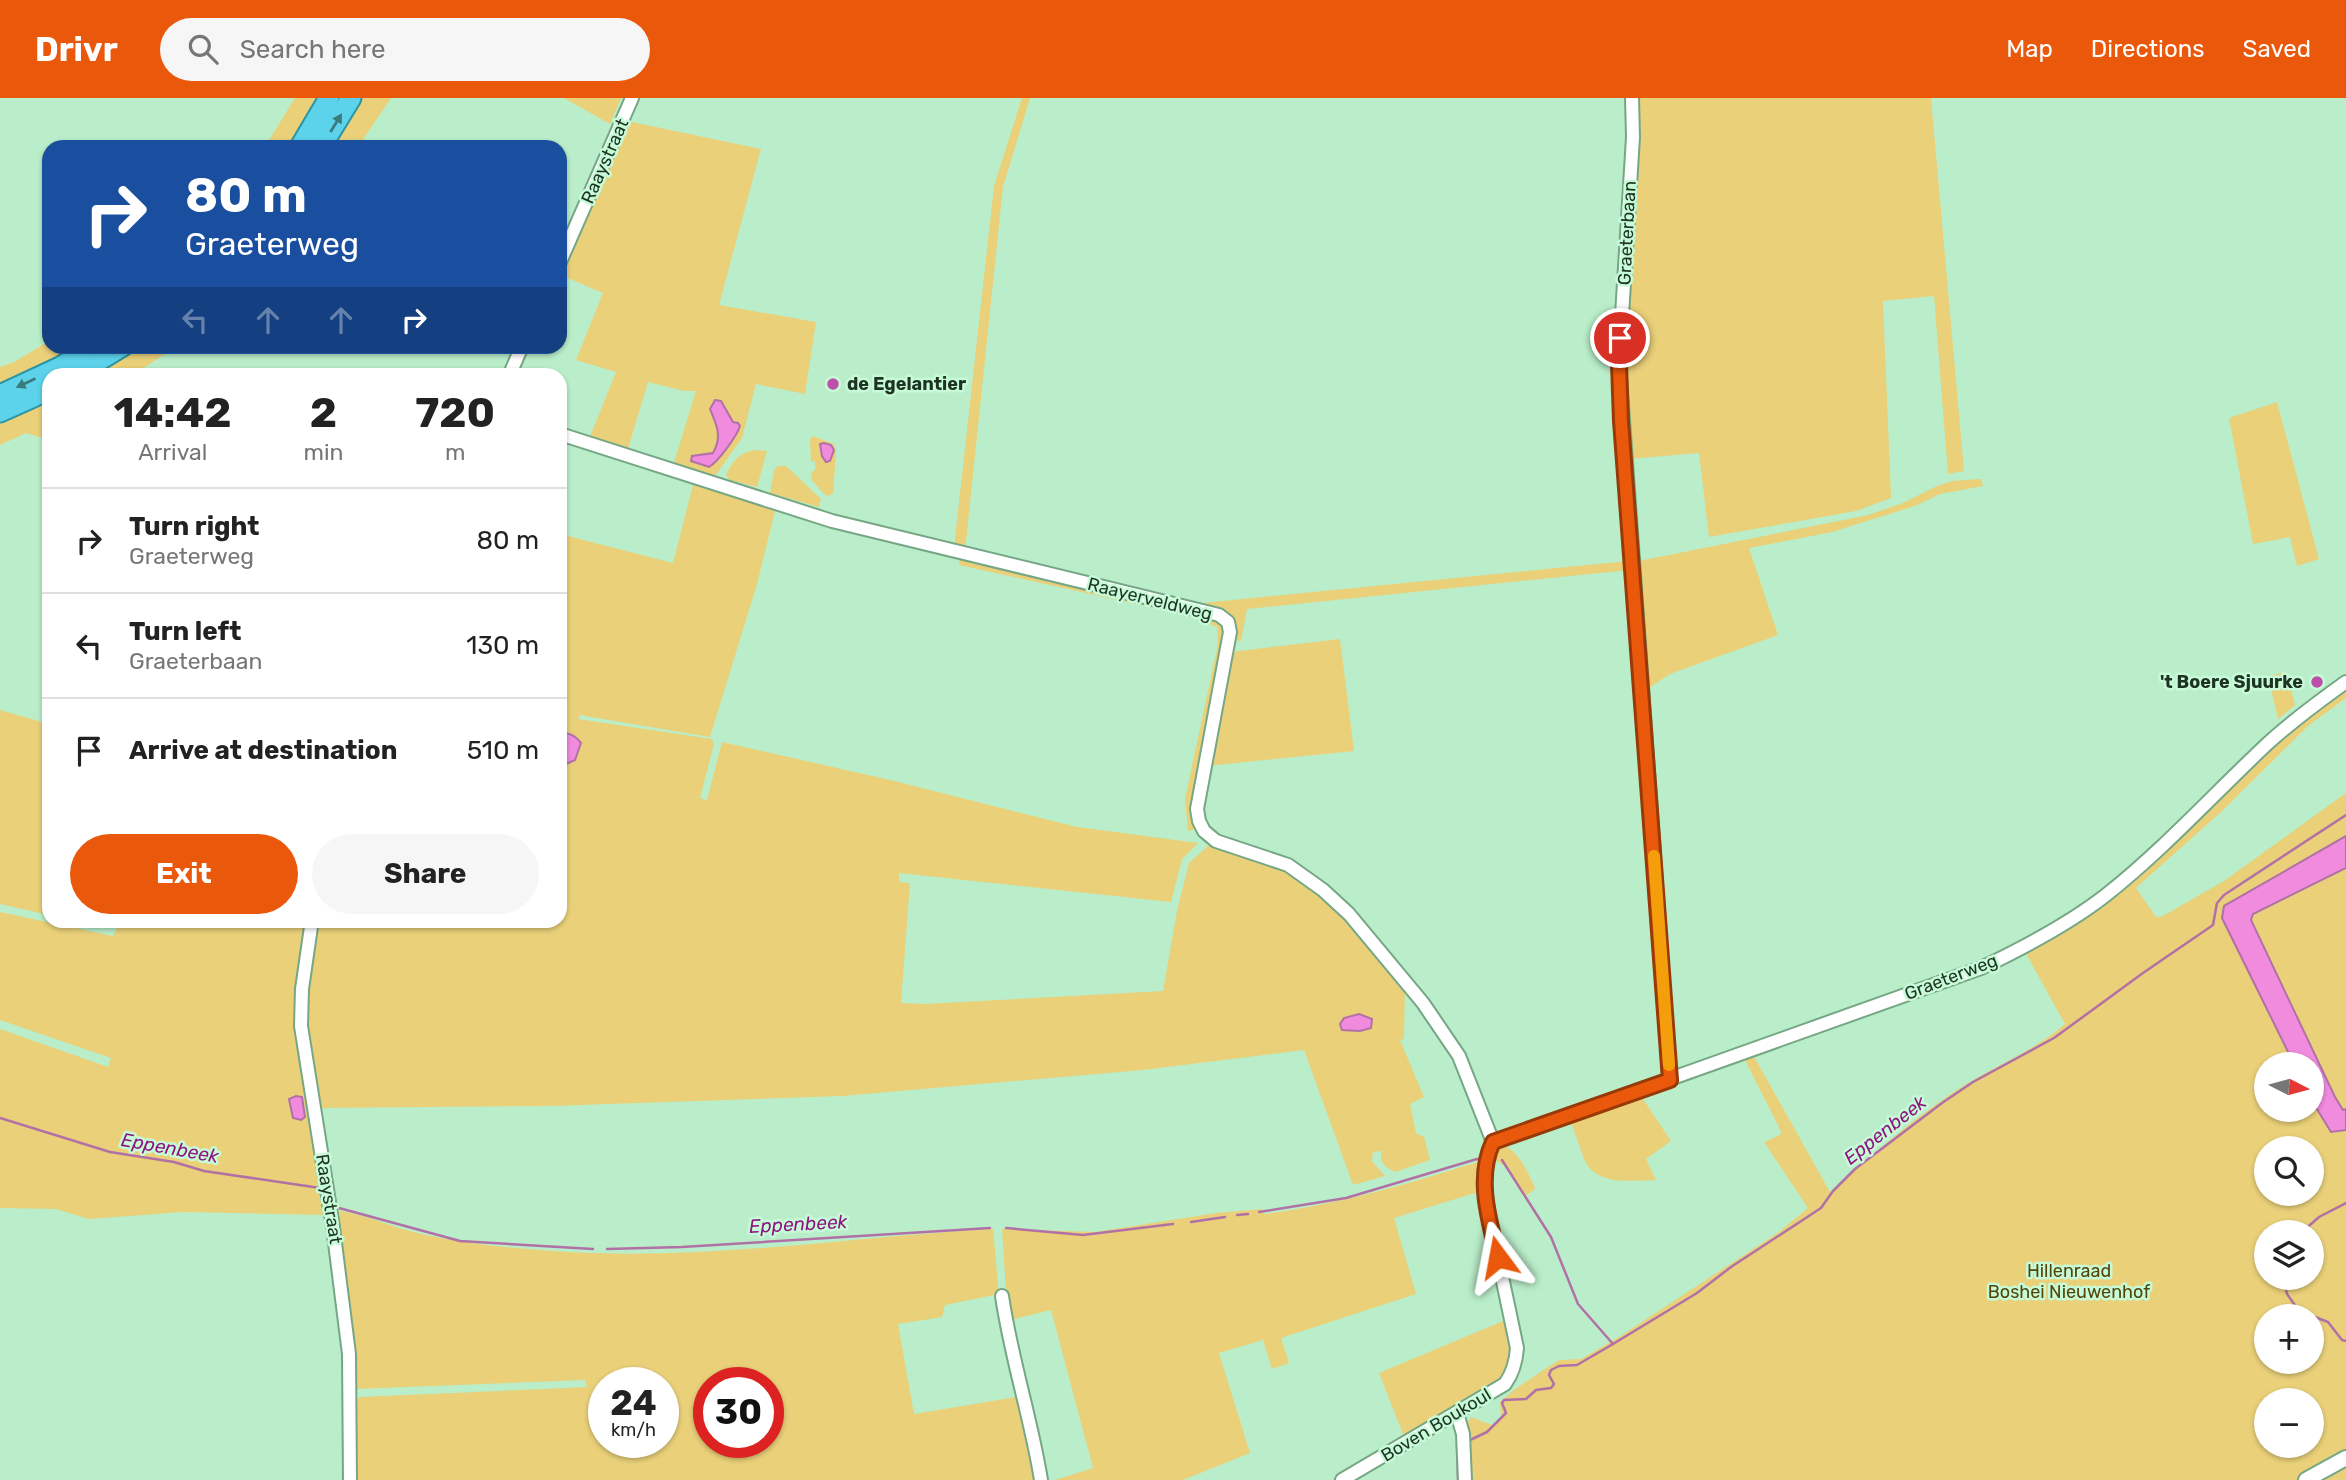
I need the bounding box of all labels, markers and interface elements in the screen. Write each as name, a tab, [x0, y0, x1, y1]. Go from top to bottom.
search box	[160, 18, 650, 81]
text: Drivr	[35, 30, 118, 69]
icon: search	[184, 30, 222, 68]
text: Search here	[240, 34, 386, 65]
text: Map	[2006, 35, 2053, 63]
text: Directions	[2091, 35, 2204, 63]
text: Saved	[2242, 35, 2311, 63]
one-way arrow	[330, 113, 343, 132]
street label: Raaystraat	[576, 115, 634, 207]
text: 80 m	[185, 166, 307, 224]
icon: right	[70, 168, 161, 259]
street label: Graeterbaan	[1613, 180, 1641, 286]
text: Graeterweg	[185, 225, 359, 263]
icon: left	[176, 301, 214, 339]
icon: ahead	[249, 301, 287, 339]
icon: ahead	[322, 301, 360, 339]
icon: right	[395, 301, 433, 339]
pin	[1590, 308, 1650, 368]
icon: arrive	[1601, 319, 1639, 357]
place label: de Egelantier	[847, 373, 966, 395]
marker: de Egelantier	[825, 376, 841, 392]
one-way arrow	[16, 377, 36, 389]
text: 14:42	[114, 388, 232, 438]
text: 2	[310, 388, 337, 438]
text: 720	[415, 388, 495, 438]
text: Arrival	[138, 438, 207, 466]
text: min	[303, 438, 343, 466]
text: m	[445, 438, 465, 466]
text: Turn right	[129, 511, 259, 542]
icon: right	[70, 522, 108, 560]
text: 80 m	[476, 525, 539, 556]
text: Graeterweg	[129, 542, 254, 570]
street label: Raayerveldweg	[1085, 573, 1215, 625]
text: Turn left	[129, 616, 241, 647]
icon: left	[70, 627, 108, 665]
text: 130 m	[466, 630, 539, 661]
text: Graeterbaan	[129, 647, 262, 675]
place label: 't Boere Sjuurke	[2160, 671, 2303, 693]
marker: 't Boere Sjuurke	[2309, 674, 2325, 690]
icon: arrive	[70, 732, 108, 770]
text: Arrive at destination	[129, 735, 397, 766]
text: 510 m	[467, 735, 539, 766]
button: Exit	[70, 834, 298, 914]
button: Share	[312, 834, 539, 914]
street label: Graeterweg	[1901, 949, 2001, 1005]
north arrow	[2254, 1052, 2324, 1122]
map controls	[2254, 1052, 2324, 1458]
water label: Eppenbeek	[1839, 1090, 1931, 1169]
water label: Eppenbeek	[120, 1128, 221, 1168]
button: search	[2254, 1136, 2324, 1206]
street label: Raaystraat	[311, 1152, 347, 1246]
water label: Eppenbeek	[748, 1210, 848, 1238]
position arrow	[1461, 1220, 1535, 1294]
button: layers	[2254, 1220, 2324, 1290]
park label: Hillenraad Boshei Nieuwenhof	[1988, 1260, 2150, 1303]
button: +	[2254, 1304, 2324, 1374]
speed limit sign: 30	[693, 1367, 784, 1458]
text: 24	[610, 1382, 657, 1424]
street label: Boven Boukoul	[1377, 1383, 1495, 1467]
button: −	[2254, 1388, 2324, 1458]
text: km/h	[611, 1419, 656, 1441]

